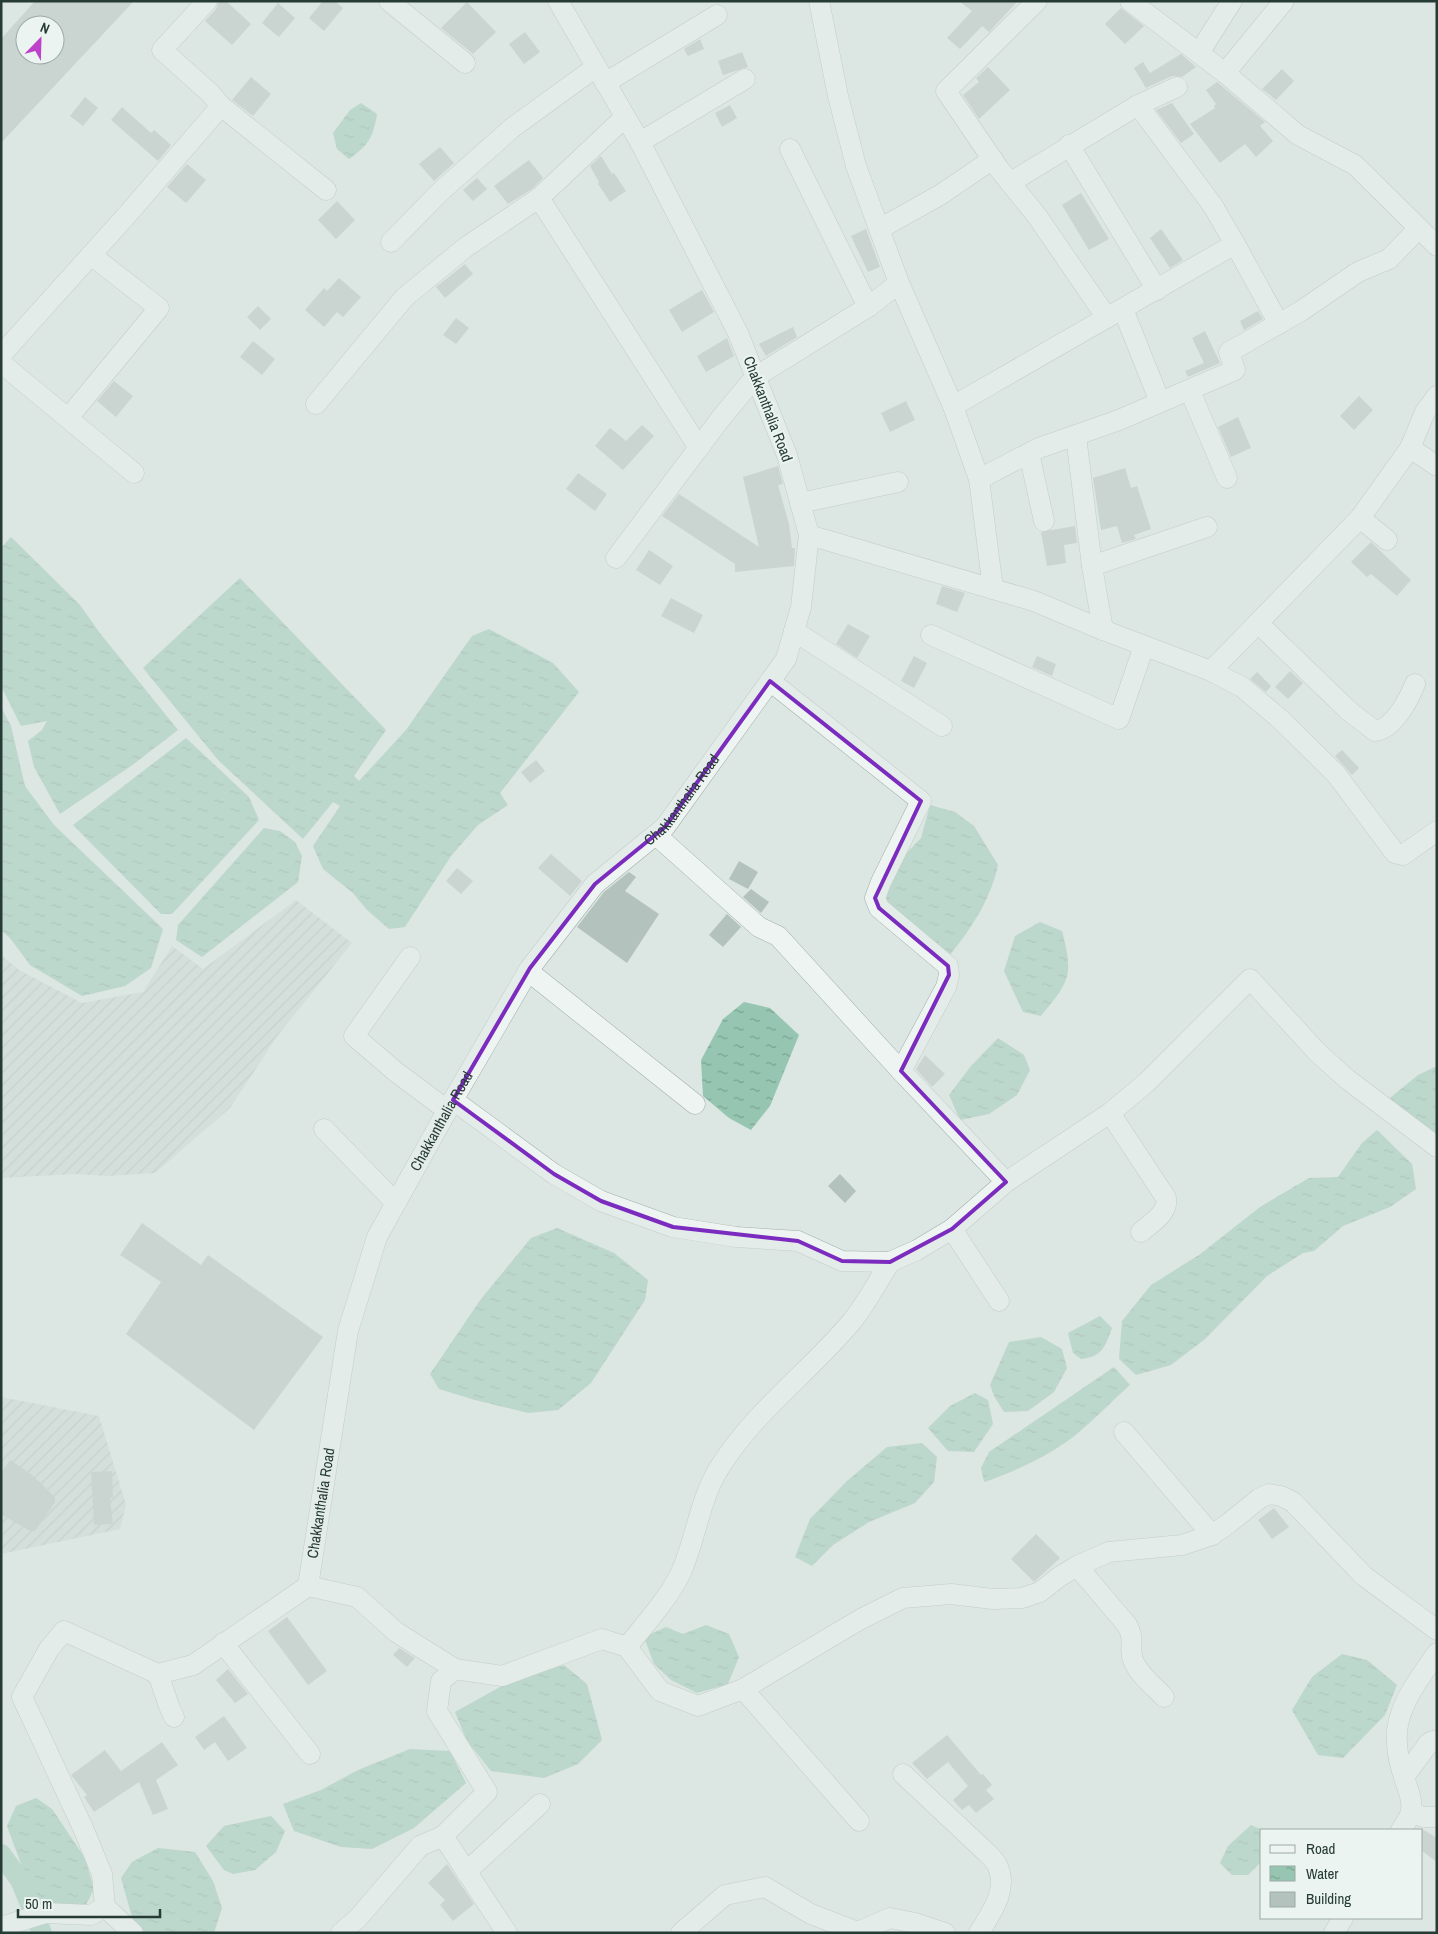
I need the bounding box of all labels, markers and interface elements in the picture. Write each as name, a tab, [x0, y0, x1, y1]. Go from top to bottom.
north arrow	[15, 15, 65, 65]
text: N	[38, 18, 52, 38]
street label: Chakkanthalia Road	[739, 353, 798, 465]
street label: Chakkanthalia Road	[639, 750, 724, 850]
street label: Chakkanthalia Road	[405, 1067, 478, 1175]
street label: Chakkanthalia Road	[302, 1446, 340, 1560]
legend	[1260, 1829, 1423, 1919]
text: Road	[1306, 1838, 1335, 1859]
text: Water	[1306, 1863, 1338, 1884]
scale bar	[18, 1886, 160, 1918]
text: Building	[1306, 1888, 1351, 1909]
text: 50 m	[25, 1893, 52, 1914]

